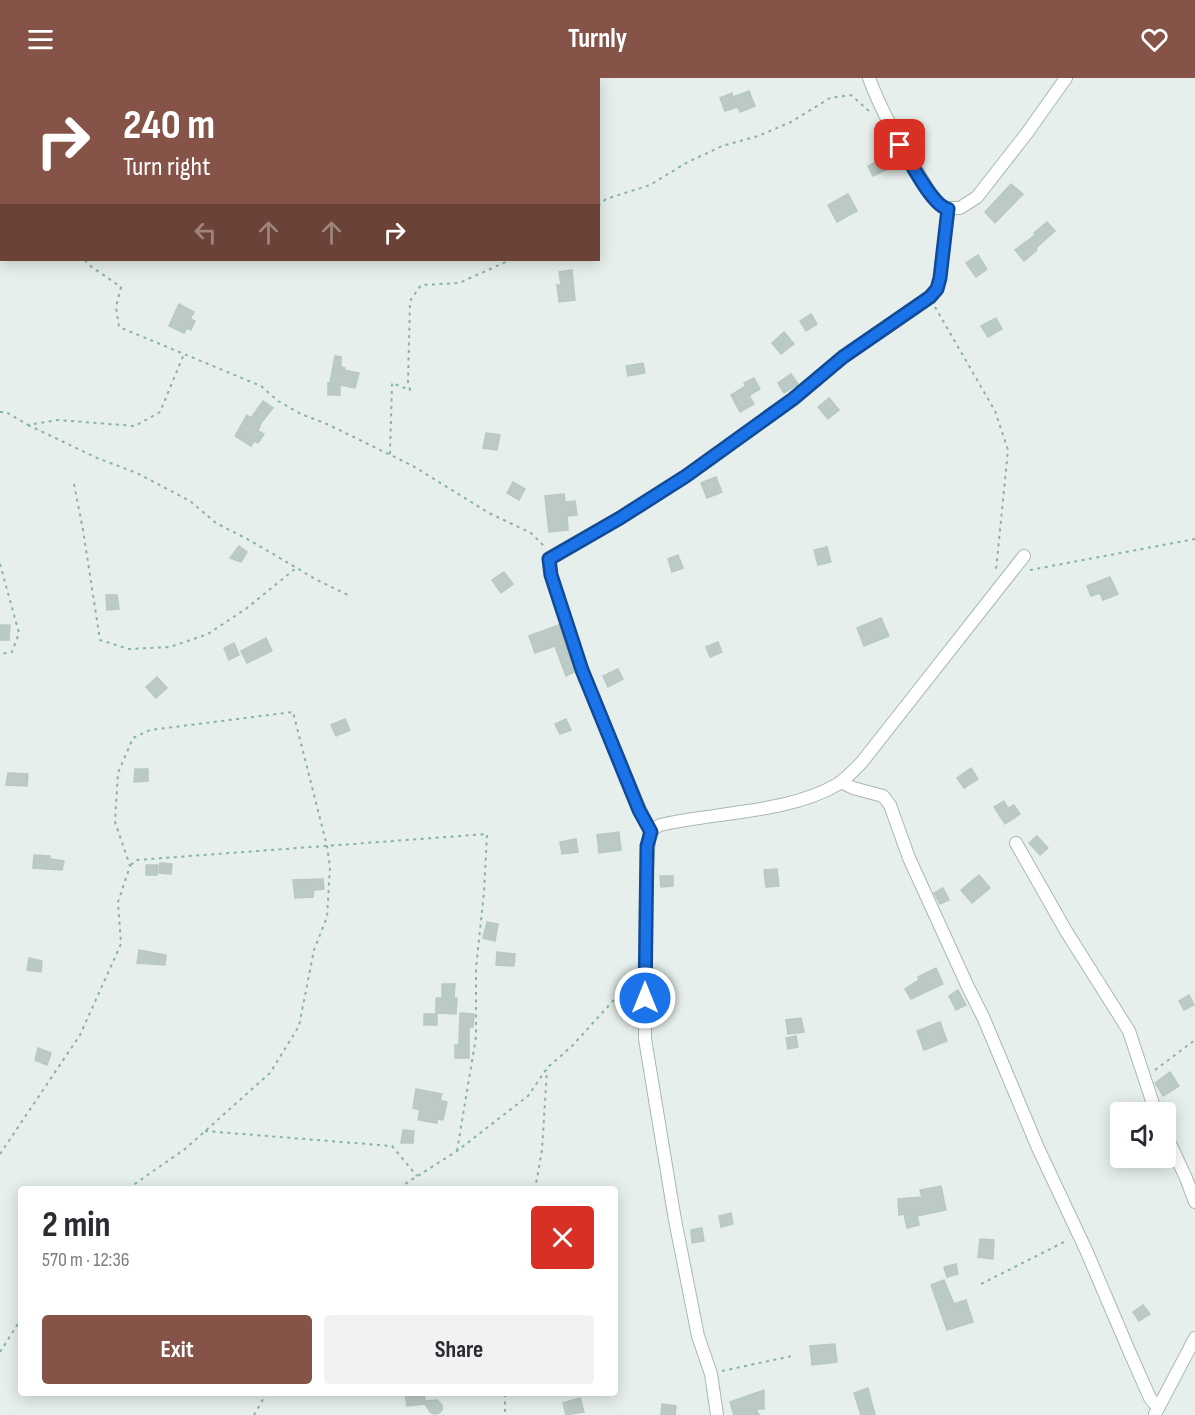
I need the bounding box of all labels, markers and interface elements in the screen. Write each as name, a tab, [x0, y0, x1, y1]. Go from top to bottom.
icon: menu	[24, 23, 57, 56]
text: Turnly	[568, 23, 627, 55]
icon: heart	[1138, 23, 1171, 56]
text: 240 m	[123, 100, 215, 151]
icon: right	[24, 102, 102, 180]
pin	[874, 119, 925, 170]
icon: arrive	[883, 128, 916, 161]
text: Turn right	[123, 151, 210, 183]
icon: left	[189, 216, 222, 249]
icon: ahead	[252, 216, 285, 249]
icon: ahead	[315, 216, 348, 249]
icon: right	[378, 216, 411, 249]
position arrow	[613, 966, 677, 1030]
map controls	[1110, 1102, 1176, 1168]
button: sound	[1110, 1102, 1176, 1168]
text: 2 min	[42, 1204, 111, 1247]
button: close	[531, 1206, 594, 1269]
text: 570 m · 12:36	[42, 1248, 130, 1272]
button: Exit	[42, 1315, 312, 1384]
button: Share	[324, 1315, 594, 1384]

